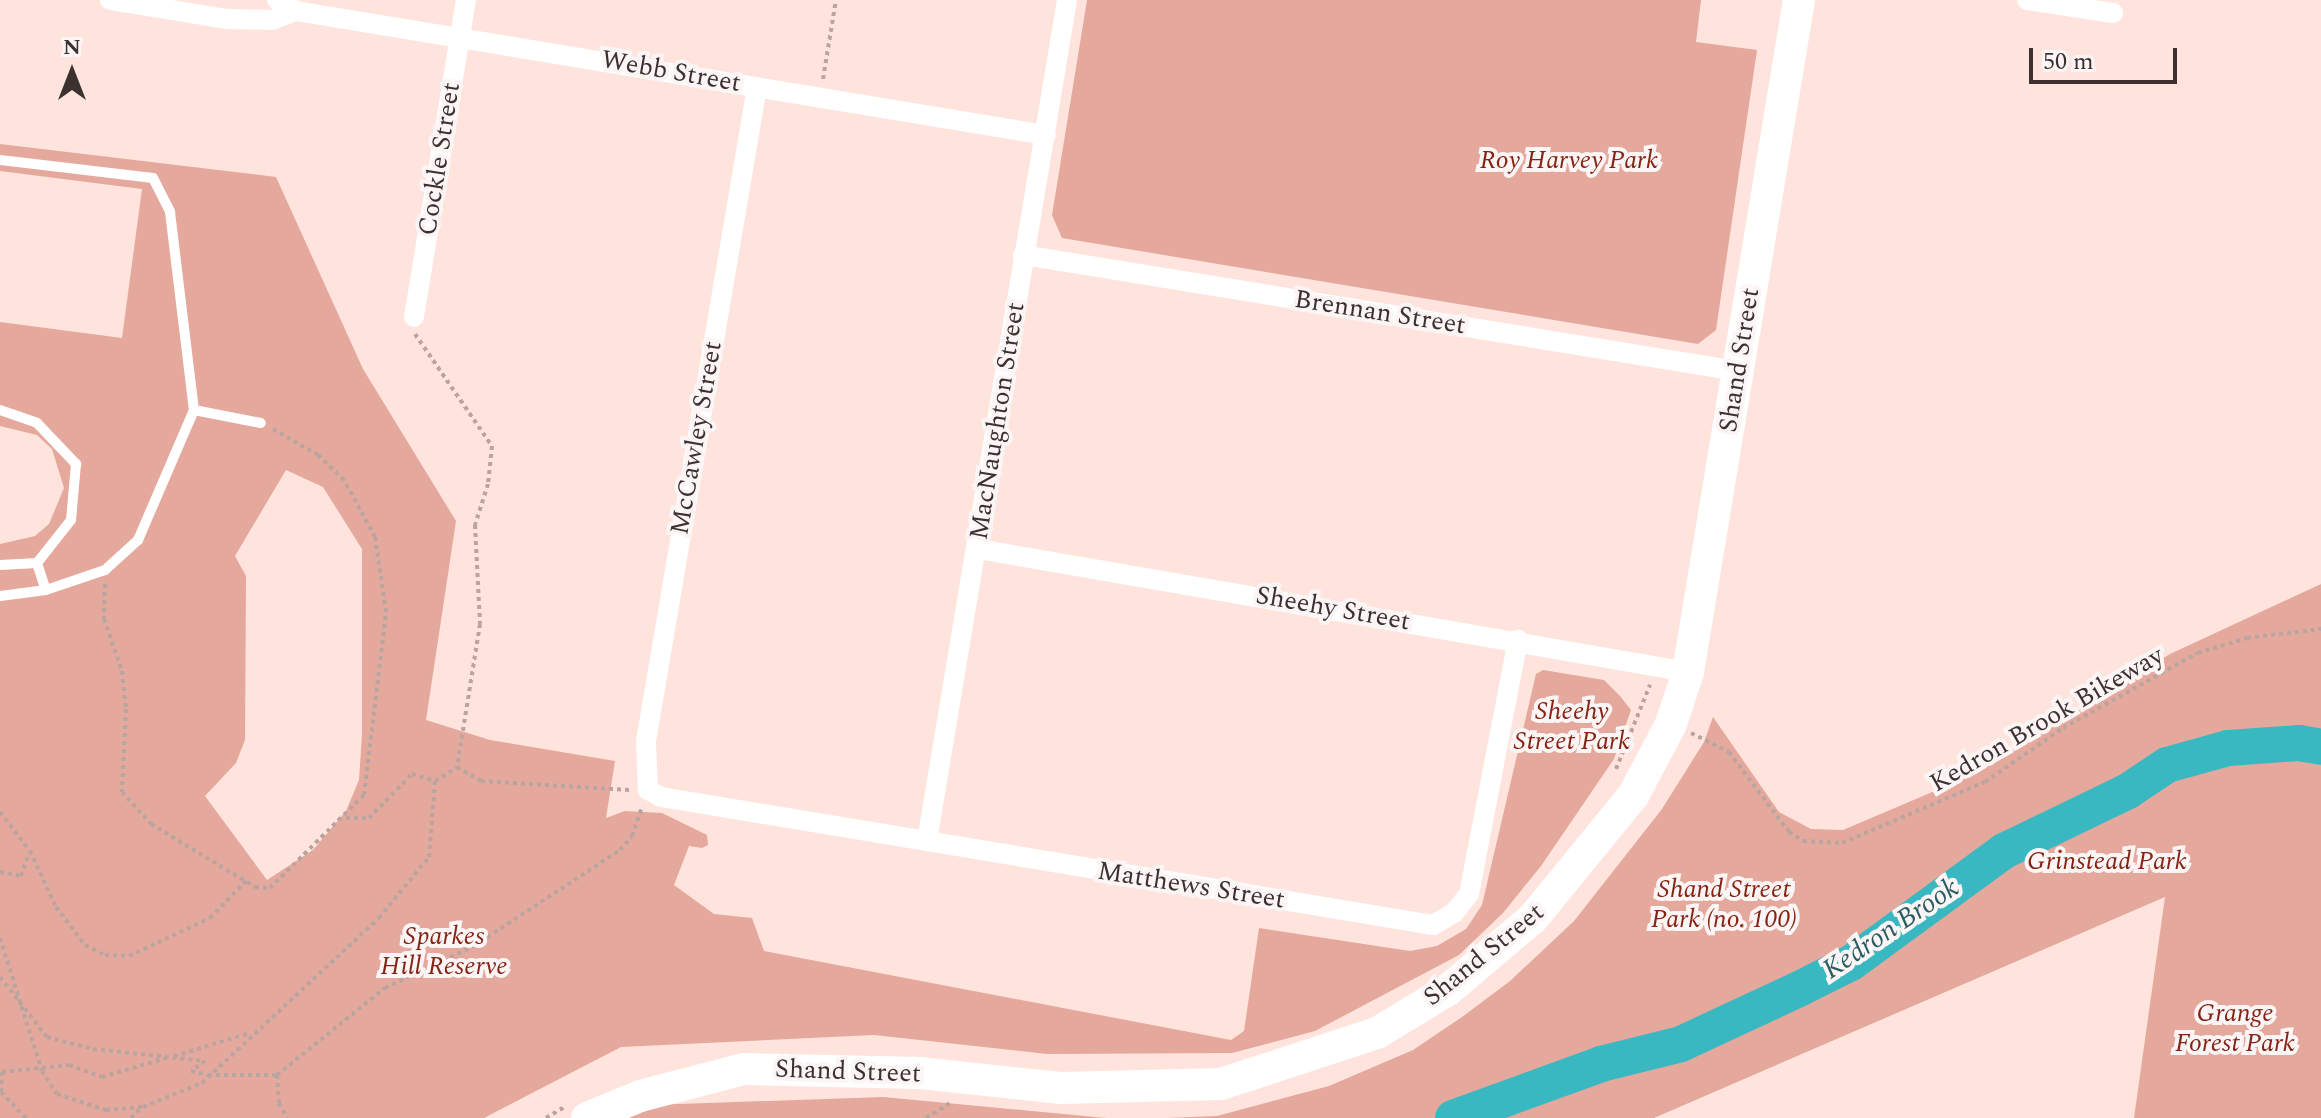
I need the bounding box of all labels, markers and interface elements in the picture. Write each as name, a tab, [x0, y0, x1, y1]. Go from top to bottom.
text: N	[63, 31, 81, 64]
north arrow	[32, 32, 112, 112]
scale bar	[2033, 32, 2181, 82]
street label: Webb Street	[599, 44, 743, 100]
text: 50 m	[2043, 44, 2094, 80]
street label: Cockle Street	[412, 80, 468, 238]
park label: Roy Harvey Park	[1480, 145, 1658, 177]
street label: Brennan Street	[1292, 284, 1468, 342]
street label: Shand Street	[1713, 286, 1767, 434]
street label: MacNaughton Street	[964, 300, 1032, 542]
street label: McCawley Street	[665, 339, 729, 537]
street label: Sheehy Street	[1253, 580, 1413, 638]
street label: Kedron Brook Bikeway	[1925, 640, 2169, 800]
park label: Sheehy Street Park	[1514, 696, 1630, 758]
park label: Grinstead Park	[2027, 846, 2187, 878]
street label: Matthews Street	[1095, 856, 1287, 916]
water label: Kedron Brook	[1816, 871, 1966, 987]
park label: Shand Street Park (no. 100)	[1651, 874, 1797, 936]
street label: Shand Street	[1417, 897, 1551, 1013]
park label: Sparkes Hill Reserve	[380, 921, 508, 982]
park label: Grange Forest Park	[2175, 998, 2295, 1060]
street label: Shand Street	[775, 1054, 921, 1090]

